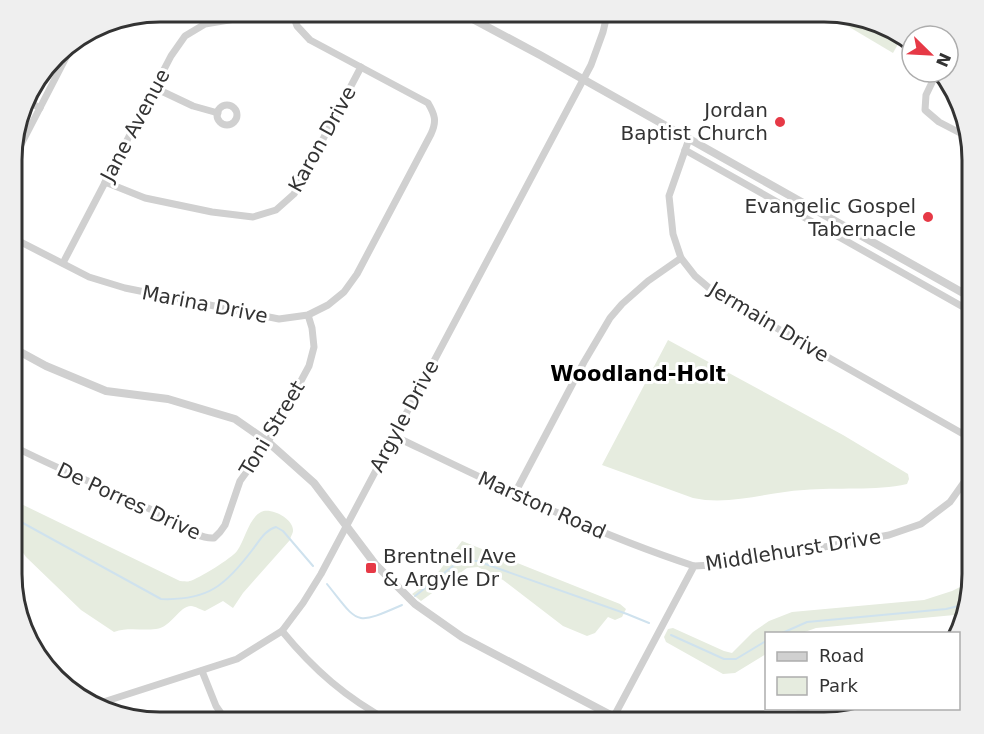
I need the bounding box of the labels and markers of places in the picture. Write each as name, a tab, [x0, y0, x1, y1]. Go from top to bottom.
place label: Jordan Baptist Church	[621, 98, 768, 145]
marker: Jordan Baptist Church	[773, 115, 787, 129]
place label: Evangelic Gospel Tabernacle	[744, 194, 916, 241]
marker: Evangelic Gospel Tabernacle	[921, 210, 935, 224]
place label: Brentnell Ave & Argyle Dr	[383, 544, 516, 591]
marker: Brentnell Ave & Argyle Dr	[364, 561, 378, 575]

